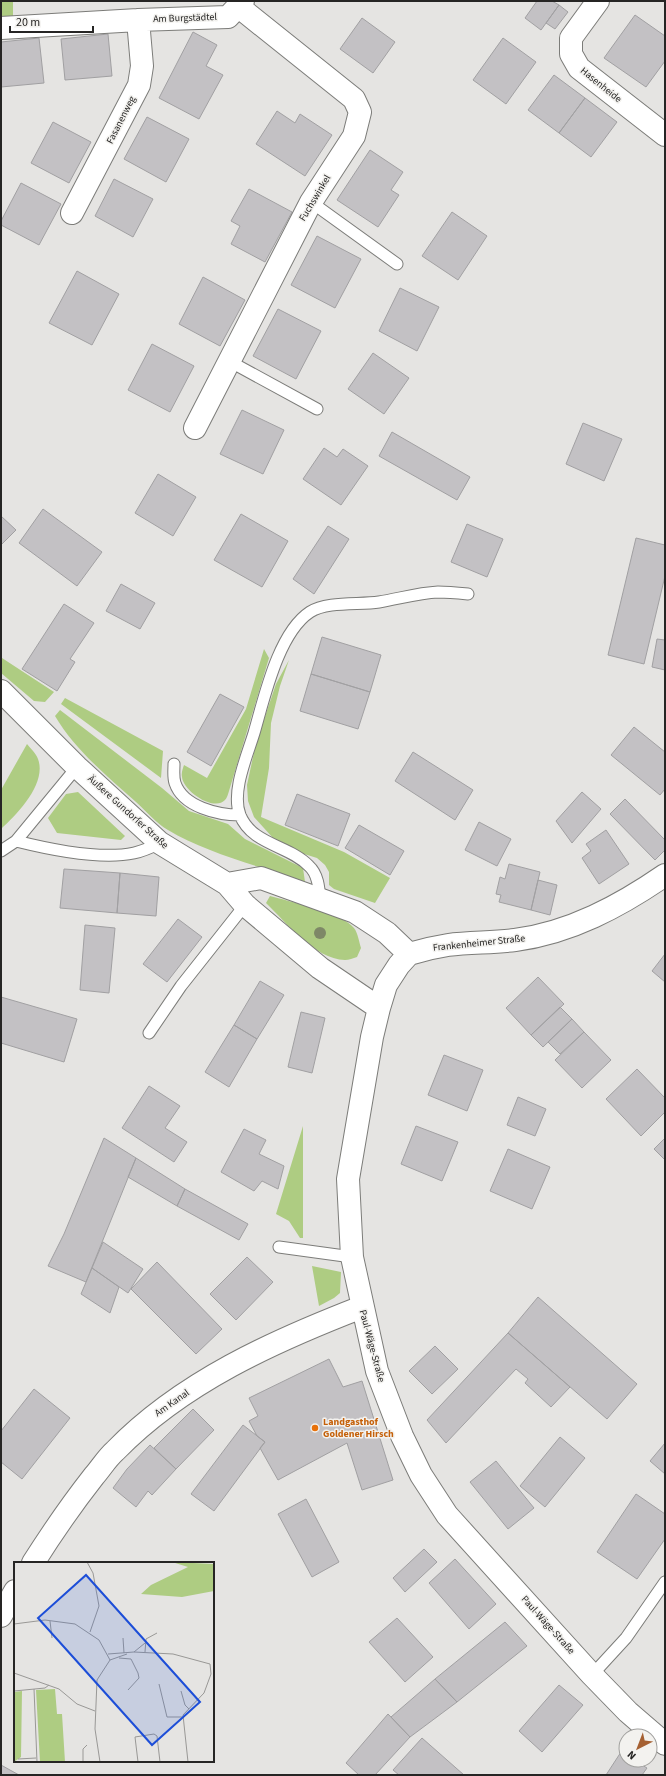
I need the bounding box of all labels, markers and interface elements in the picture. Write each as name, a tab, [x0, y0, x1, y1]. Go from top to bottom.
scale bar	[10, 8, 93, 34]
street label: Am Burgstädtel	[153, 10, 218, 26]
text: 20 m	[16, 14, 40, 31]
street label: Hasenheide	[577, 64, 625, 106]
street label: Fasanenweg	[103, 94, 139, 146]
street label: Fuchswinkel	[296, 172, 335, 224]
street label: Äußere Gundorfer Straße	[85, 772, 171, 852]
street label: Frankenheimer Straße	[432, 931, 526, 955]
street label: Paul-Wäge-Straße	[356, 1308, 388, 1384]
street label: Am Kanal	[152, 1386, 193, 1420]
place label: Landgasthof Goldener Hirsch	[323, 1415, 394, 1441]
marker: Landgasthof Goldener Hirsch	[310, 1423, 320, 1433]
inset map	[14, 1562, 214, 1762]
street label: Paul-Wäge-Straße	[518, 1593, 578, 1657]
north arrow	[618, 1728, 658, 1768]
text: N	[624, 1747, 639, 1763]

